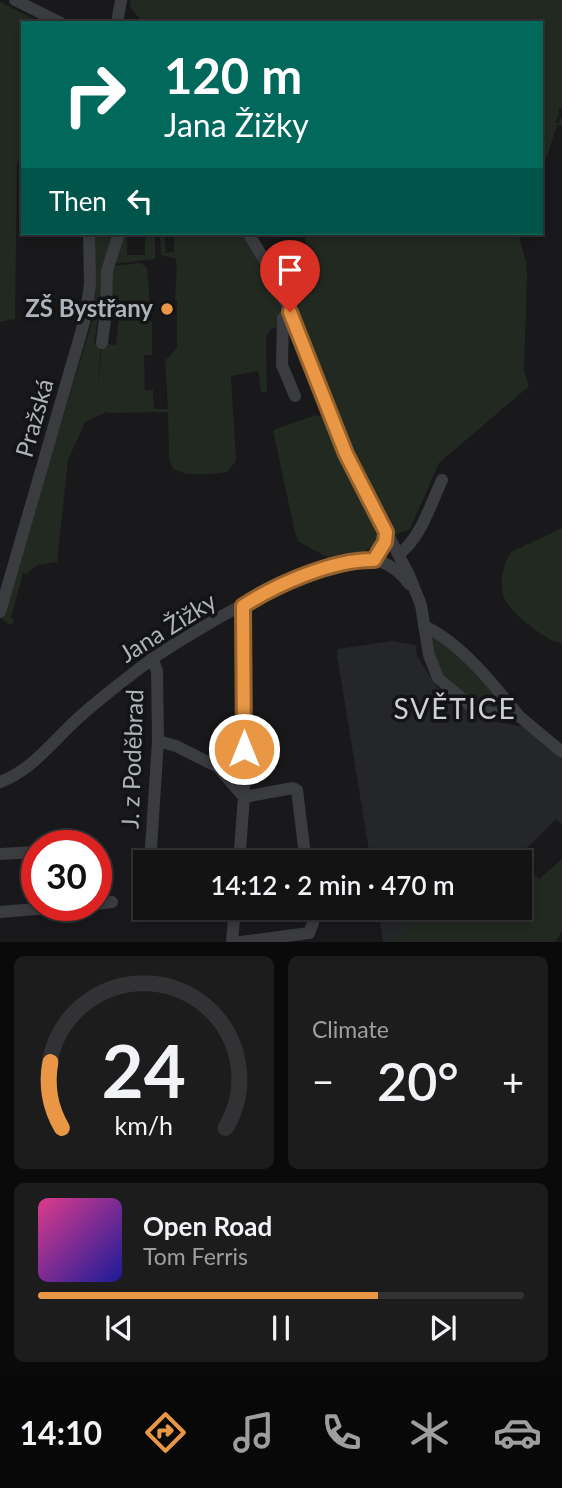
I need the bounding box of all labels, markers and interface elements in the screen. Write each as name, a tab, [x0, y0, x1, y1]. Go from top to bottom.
text: 120 m	[164, 46, 302, 104]
icon: right	[49, 49, 140, 140]
text: Jana Žižky	[164, 105, 309, 144]
icon: left	[121, 182, 159, 220]
text: Then	[49, 185, 107, 217]
pin	[260, 240, 320, 312]
icon: arrive	[271, 251, 309, 289]
place label: ZŠ Bystřany	[25, 293, 153, 322]
marker: ZŠ Bystřany	[159, 301, 175, 317]
street label: Pražská	[9, 375, 59, 460]
street label: Jana Žižky	[113, 585, 221, 668]
street label: J. z Poděbrad	[115, 689, 148, 829]
district label: SVĚTICE	[393, 691, 517, 725]
position arrow	[207, 712, 281, 786]
speed limit sign: 30	[21, 830, 112, 921]
text: 14:12 · 2 min · 470 m	[210, 869, 455, 901]
text: Climate	[312, 1015, 389, 1043]
text: 24	[102, 1027, 186, 1115]
text: 20°	[377, 1050, 459, 1112]
text: −	[312, 1058, 334, 1104]
text: +	[502, 1058, 524, 1104]
text: km/h	[115, 1110, 173, 1140]
text: Open Road	[143, 1210, 272, 1242]
text: Tom Ferris	[143, 1242, 248, 1270]
icon: previous	[100, 1309, 138, 1347]
icon: pause	[262, 1309, 300, 1347]
icon: next	[424, 1309, 462, 1347]
icon: directions	[141, 1408, 190, 1457]
icon: music	[229, 1408, 278, 1457]
icon: phone	[317, 1408, 366, 1457]
icon: climate	[405, 1408, 454, 1457]
icon: car	[493, 1408, 542, 1457]
text: 14:10	[20, 1413, 102, 1452]

